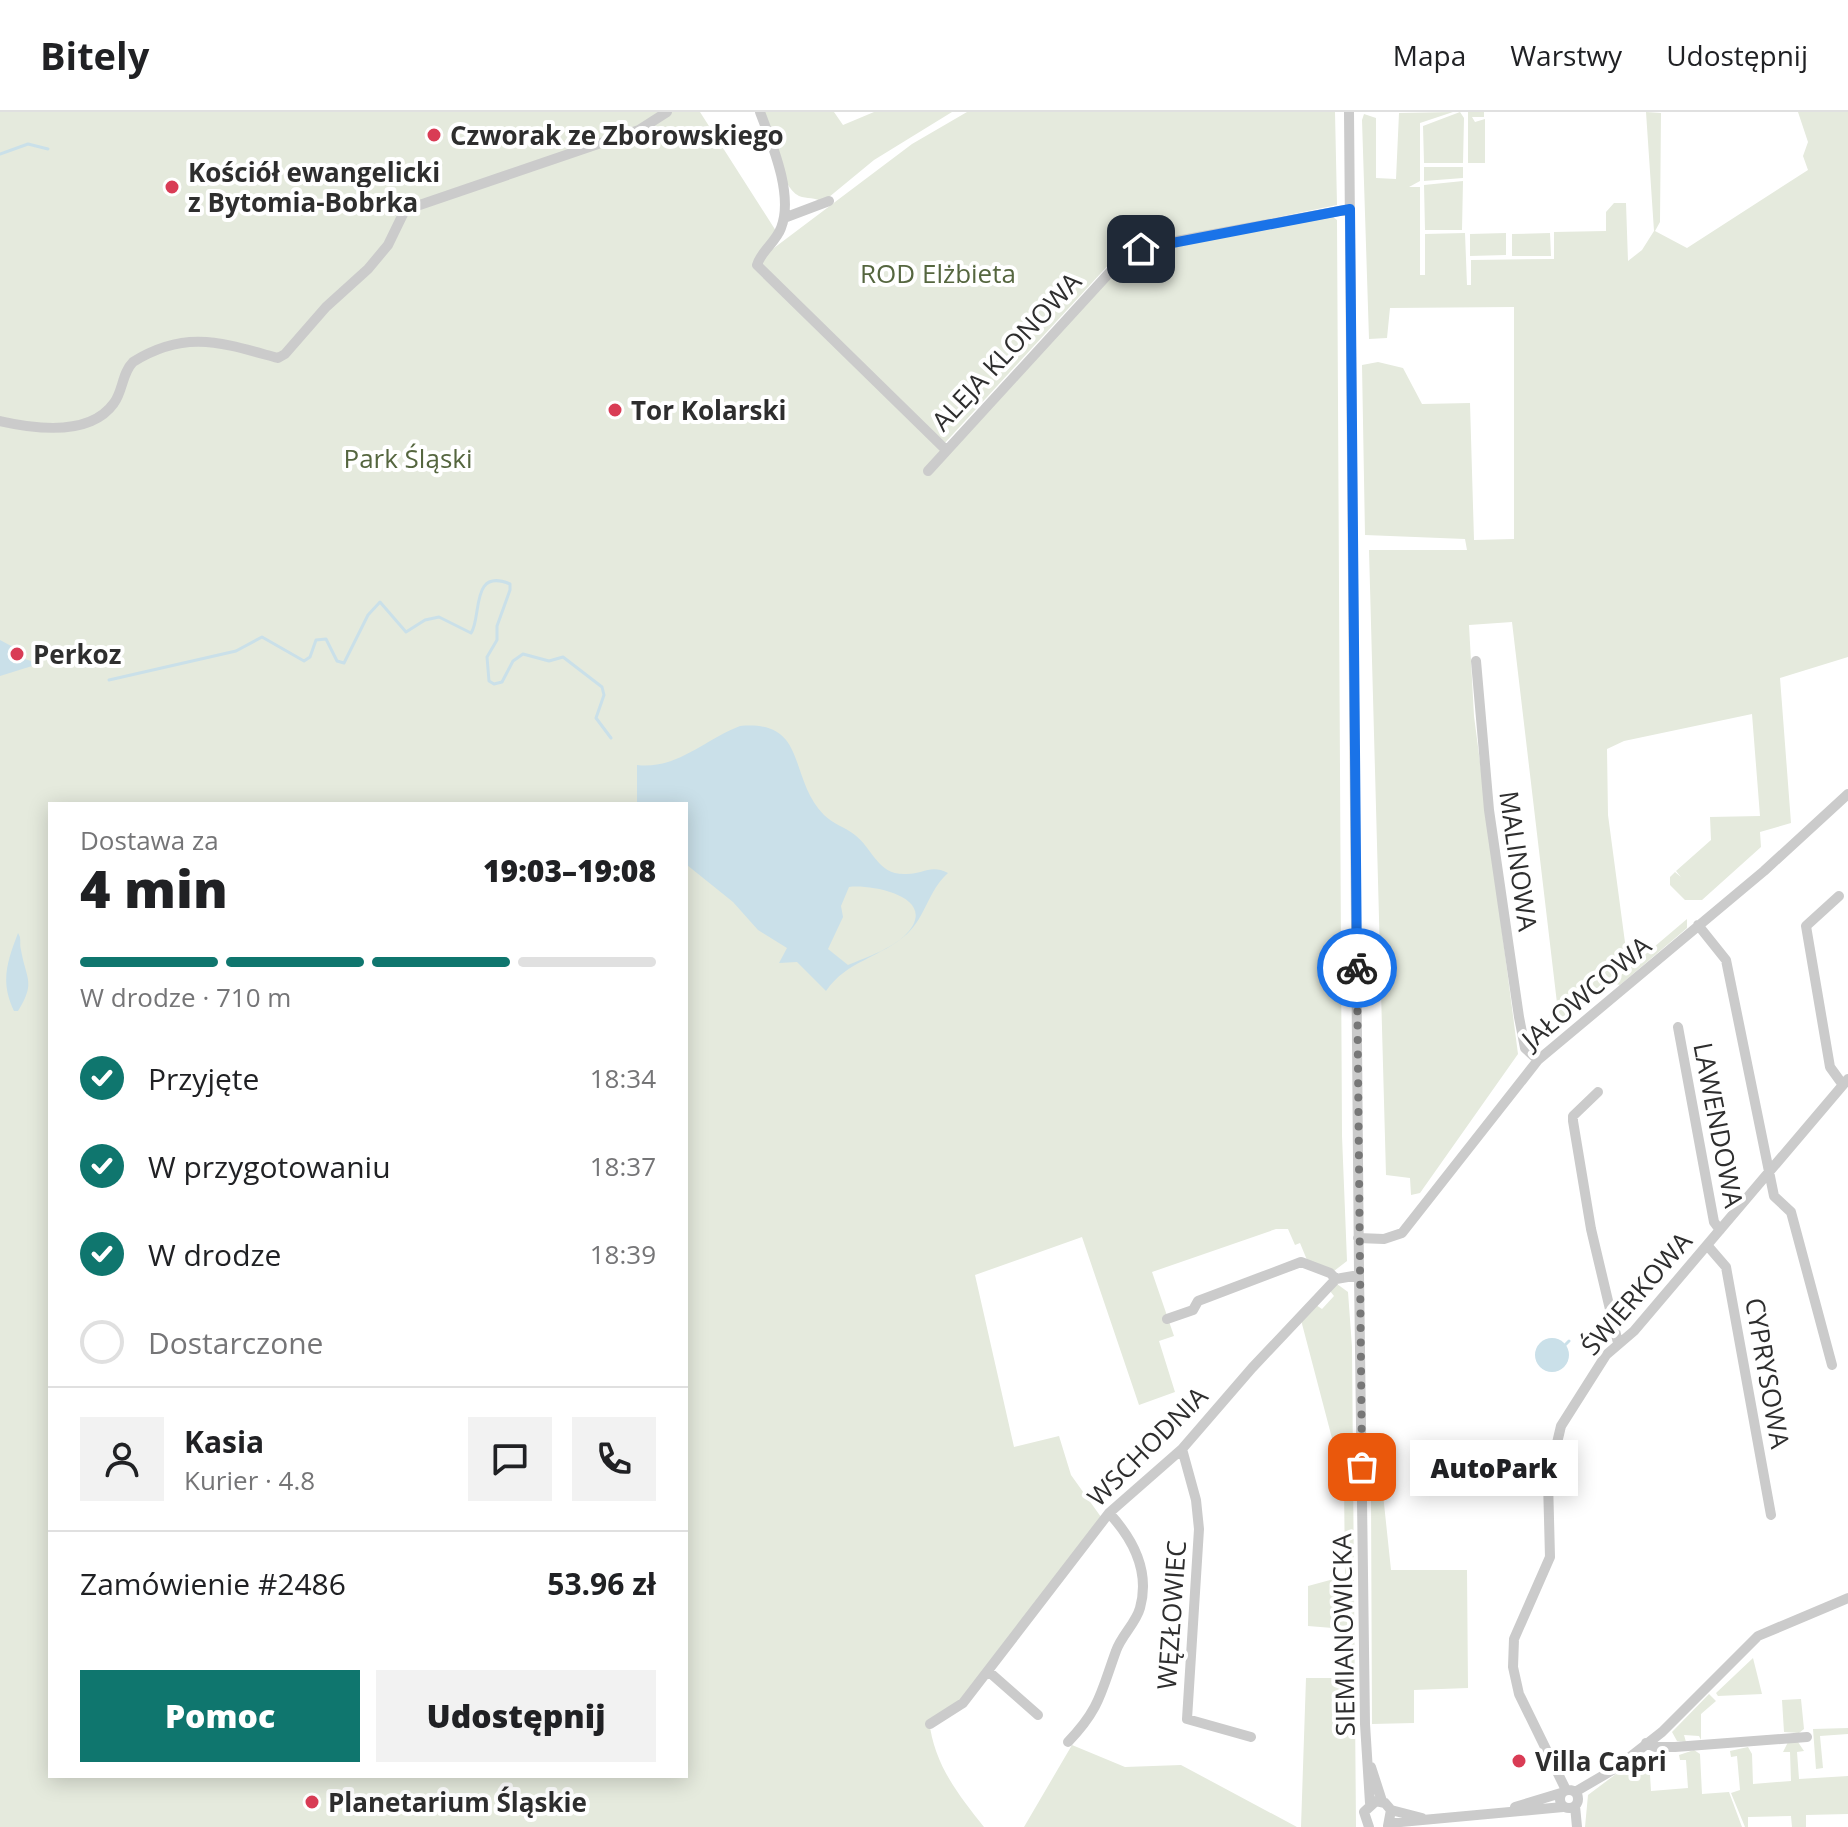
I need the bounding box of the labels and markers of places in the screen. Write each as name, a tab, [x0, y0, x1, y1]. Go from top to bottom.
place label: Czworak ze Zborowskiego	[450, 117, 784, 153]
marker: Czworak ze Zborowskiego	[425, 126, 443, 144]
place label: Kościół ewangelicki z Bytomia-Bobrka	[188, 154, 440, 220]
marker: Kościół ewangelicki z Bytomia-Bobrka	[163, 178, 181, 196]
pin	[1107, 215, 1175, 283]
place label: Tor Kolarski	[631, 392, 787, 428]
marker: Tor Kolarski	[606, 401, 624, 419]
place label: Perkoz	[33, 636, 121, 672]
marker: Perkoz	[8, 645, 26, 663]
pin	[1328, 1433, 1396, 1501]
callout: AutoPark	[1410, 1439, 1578, 1495]
place label: Villa Capri	[1535, 1743, 1667, 1779]
marker: Villa Capri	[1510, 1752, 1528, 1770]
place label: Planetarium Śląskie	[328, 1784, 587, 1820]
marker: Planetarium Śląskie	[303, 1793, 321, 1811]

